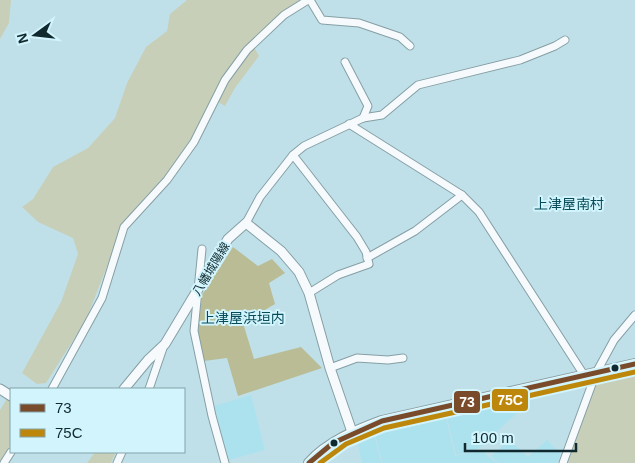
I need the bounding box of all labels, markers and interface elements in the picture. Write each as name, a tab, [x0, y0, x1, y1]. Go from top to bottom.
north arrow	[10, 10, 60, 60]
text: N	[13, 31, 31, 45]
district label: 上津屋南村	[534, 196, 604, 212]
street label: 八幡城陽線	[190, 240, 232, 298]
district label: 上津屋浜垣内	[201, 310, 285, 326]
unlabelled marker	[610, 363, 620, 373]
legend	[10, 388, 185, 453]
line badge: 75C	[491, 388, 529, 412]
line badge: 73	[453, 390, 481, 414]
text: 75C	[497, 392, 523, 408]
text: 73	[459, 394, 475, 410]
text: 73	[55, 399, 72, 416]
scale bar	[465, 420, 576, 452]
text: 75C	[55, 424, 83, 441]
text: 100 m	[472, 429, 514, 446]
unlabelled marker	[329, 438, 339, 448]

